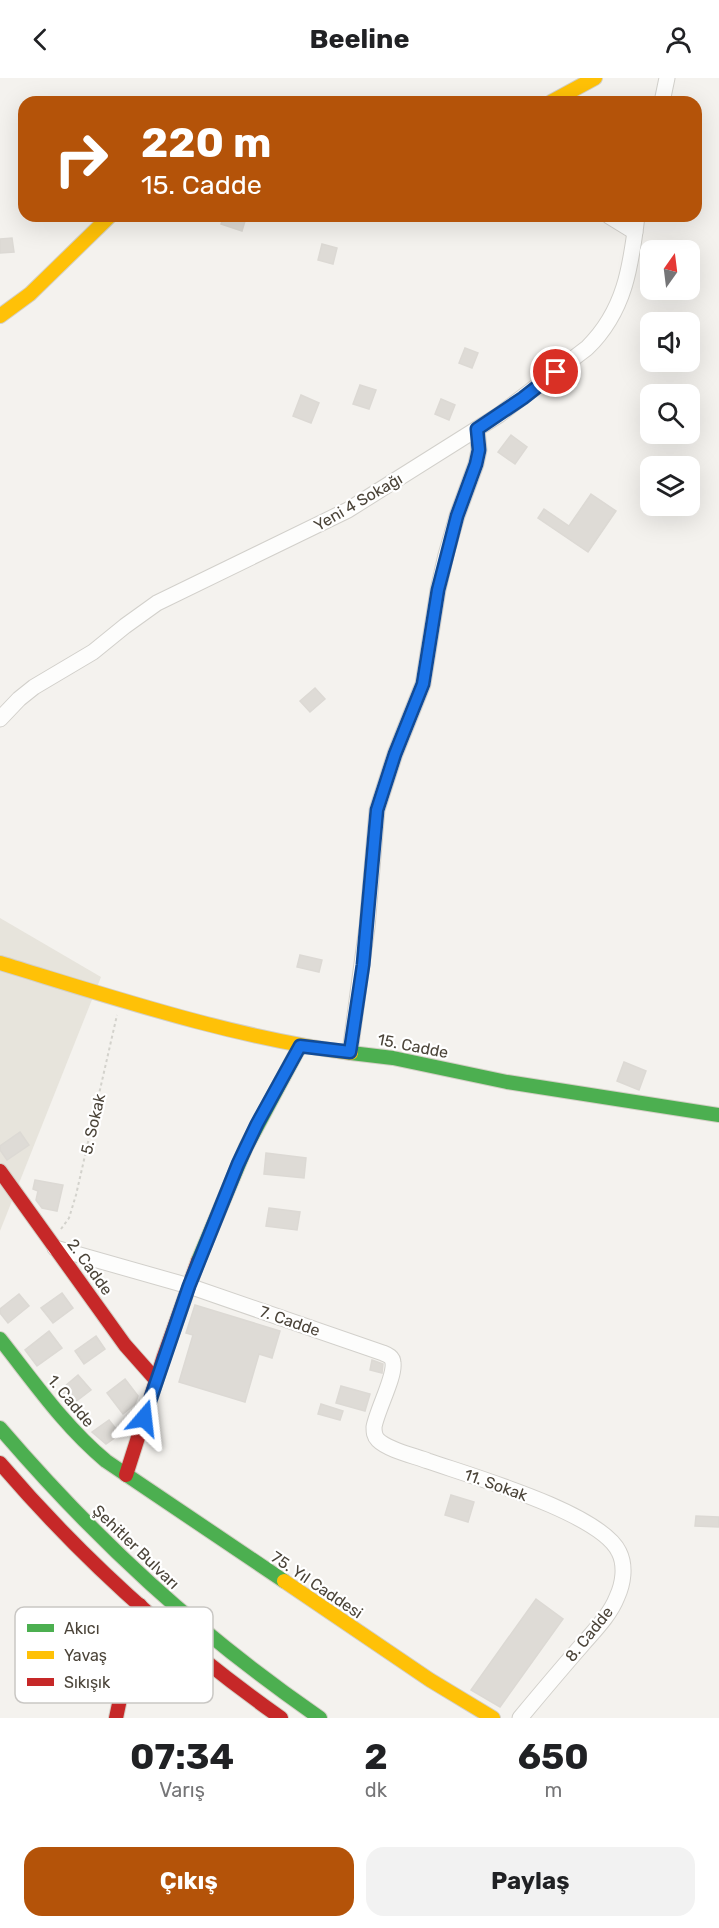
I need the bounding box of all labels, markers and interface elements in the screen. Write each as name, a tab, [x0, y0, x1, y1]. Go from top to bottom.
icon: back	[24, 23, 57, 56]
text: Beeline	[310, 23, 409, 55]
icon: person	[662, 23, 695, 56]
text: 220 m	[141, 118, 272, 168]
icon: right	[42, 120, 120, 198]
text: 15. Cadde	[141, 169, 262, 201]
north arrow	[640, 240, 700, 300]
map controls	[640, 240, 700, 516]
button: sound	[640, 312, 700, 372]
pin	[530, 346, 581, 397]
icon: arrive	[539, 355, 572, 388]
button: search	[640, 384, 700, 444]
button: layers	[640, 456, 700, 516]
street label: Yeni 4 Sokağı	[310, 469, 406, 535]
street label: 15. Cadde	[376, 1030, 450, 1062]
street label: 5. Sokak	[77, 1091, 109, 1156]
street label: 2. Cadde	[63, 1235, 117, 1299]
street label: 7. Cadde	[257, 1302, 323, 1340]
street label: 1. Cadde	[44, 1371, 98, 1431]
position arrow	[112, 1386, 176, 1450]
street label: 11. Sokak	[462, 1465, 531, 1505]
street label: Şehitler Bulvarı	[89, 1501, 183, 1593]
street label: 75. Yıl Caddesi	[268, 1547, 366, 1623]
street label: 8. Cadde	[561, 1603, 617, 1665]
legend	[15, 1607, 213, 1703]
text: Akıcı	[64, 1619, 100, 1638]
text: Yavaş	[64, 1646, 107, 1665]
text: Sıkışık	[64, 1673, 111, 1692]
text: 07:34	[130, 1735, 234, 1778]
text: 2	[364, 1735, 388, 1778]
text: 650	[518, 1735, 589, 1778]
text: Varış	[159, 1778, 205, 1802]
text: dk	[365, 1778, 387, 1802]
text: m	[544, 1778, 562, 1802]
button: Çıkış	[24, 1847, 354, 1916]
button: Paylaş	[366, 1847, 695, 1916]

